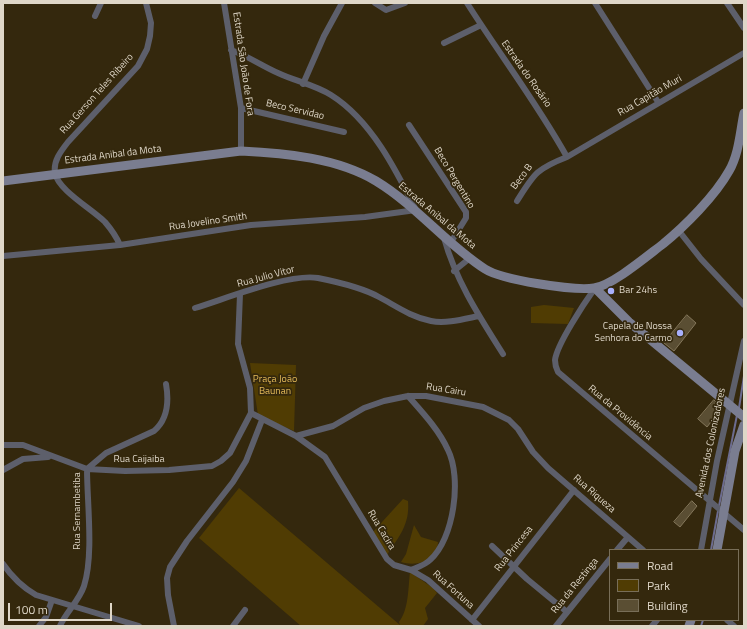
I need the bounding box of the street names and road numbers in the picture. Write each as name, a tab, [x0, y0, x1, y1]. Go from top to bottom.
street label: Estrada São João de Fora	[230, 11, 256, 117]
street label: Estrada do Rosário	[498, 38, 554, 110]
street label: Rua Gerson Teles Ribeiro	[58, 51, 136, 137]
street label: Rua Capitão Muri	[616, 73, 684, 119]
street label: Beco Servidao	[265, 97, 325, 123]
street label: Estrada Anibal da Mota	[64, 143, 162, 167]
street label: Beco Pergentino	[431, 145, 477, 211]
street label: Beco B	[508, 162, 536, 192]
street label: Estrada Anibal da Mota	[396, 180, 478, 252]
street label: Rua Jovelino Smith	[168, 211, 248, 233]
street label: Rua Julio Vitor	[236, 264, 296, 290]
street label: Rua Cairu	[425, 381, 467, 399]
street label: Rua da Providência	[586, 383, 654, 443]
street label: Avenida dos Colonizadores	[693, 387, 729, 499]
street label: Rua Caijaiba	[114, 454, 164, 466]
street label: Rua Sernambetiba	[72, 472, 84, 550]
street label: Rua Riqueza	[570, 472, 618, 516]
street label: Rua Cacira	[364, 508, 398, 552]
street label: Rua Princesa	[492, 524, 536, 574]
street label: Rua da Restinga	[549, 556, 601, 616]
street label: Rua Fortuna	[430, 568, 476, 612]

